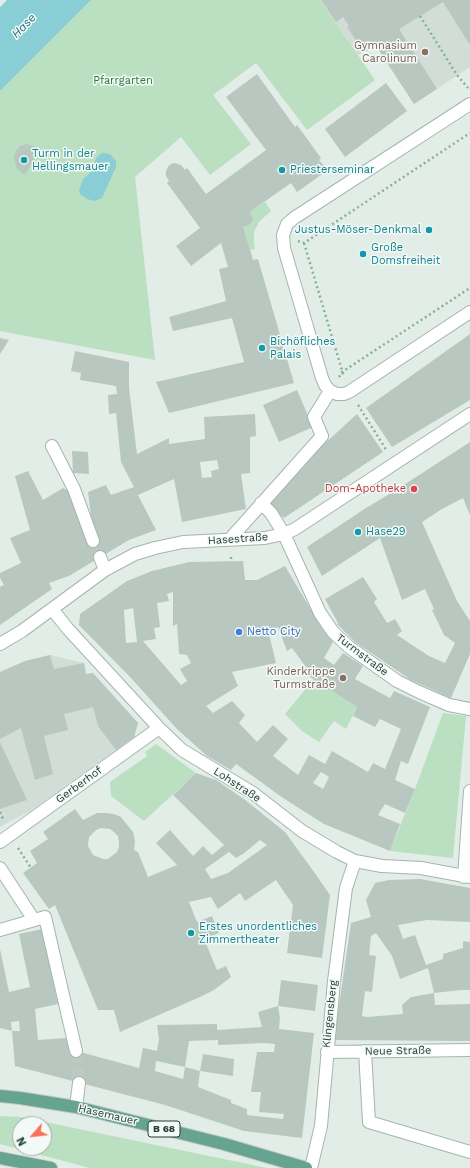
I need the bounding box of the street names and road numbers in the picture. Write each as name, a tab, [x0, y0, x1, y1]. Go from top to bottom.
street label: Hasestraße	[207, 530, 269, 548]
street label: Turmstraße	[333, 631, 391, 679]
street label: Gerberhof	[53, 764, 105, 806]
street label: Lohstraße	[211, 765, 263, 805]
street label: Klingensberg	[320, 979, 340, 1049]
street label: Neue Straße	[365, 1044, 431, 1058]
street label: Hasemauer	[77, 1102, 139, 1128]
road number: B 68	[148, 1121, 180, 1137]

